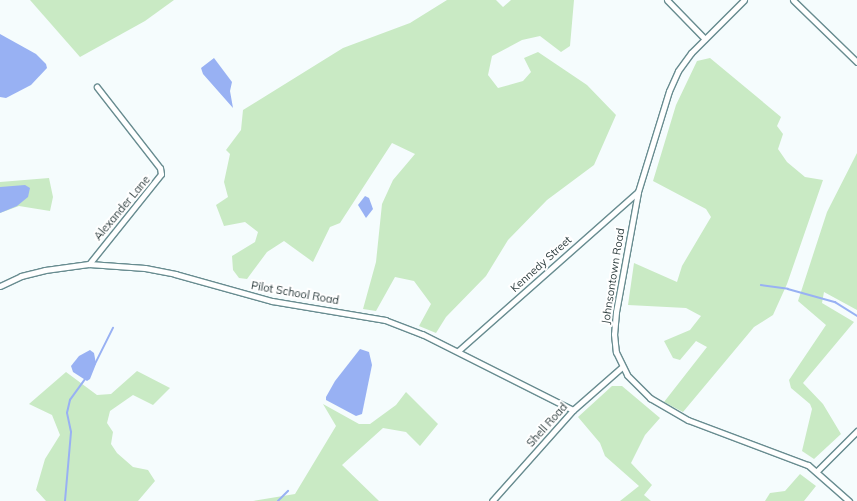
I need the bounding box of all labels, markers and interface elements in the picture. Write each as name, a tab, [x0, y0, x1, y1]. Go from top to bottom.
street label: Alexander Lane	[91, 173, 153, 243]
street label: Johnsontown Road	[599, 227, 627, 325]
street label: Kennedy Street	[508, 233, 574, 295]
street label: Pilot School Road	[250, 279, 340, 307]
street label: Shell Road	[524, 400, 570, 450]

